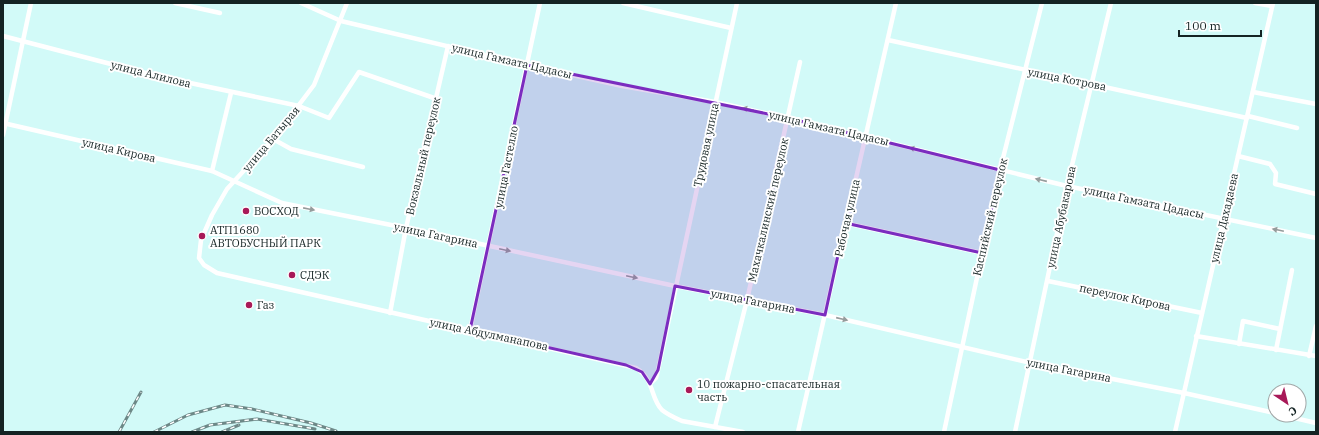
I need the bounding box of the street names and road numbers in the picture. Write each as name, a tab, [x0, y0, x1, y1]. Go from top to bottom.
street label: улица Гамзата Цадасы	[451, 40, 573, 82]
street label: улица Алилова	[110, 57, 192, 91]
street label: улица Котрова	[1027, 65, 1107, 93]
street label: Вокзальный переулок	[403, 95, 444, 216]
street label: Трудовая улица	[690, 102, 722, 188]
street label: улица Батырая	[239, 103, 303, 175]
street label: улица Гамзата Цадасы	[768, 107, 890, 149]
street label: улица Гастелло	[491, 125, 521, 209]
street label: улица Кирова	[81, 135, 157, 165]
street label: Махачкалинский переулок	[745, 136, 792, 283]
street label: Каспийский переулок	[970, 156, 1011, 277]
street label: улица Абубакарова	[1043, 165, 1079, 269]
street label: улица Дахадаева	[1207, 172, 1241, 264]
street label: Рабочая улица	[831, 178, 863, 258]
street label: улица Гамзата Цадасы	[1083, 182, 1206, 222]
street label: улица Гагарина	[393, 219, 479, 251]
street label: переулок Кирова	[1078, 280, 1172, 314]
street label: улица Гагарина	[710, 286, 796, 316]
street label: улица Абдулманапова	[429, 315, 549, 353]
street label: улица Гагарина	[1026, 355, 1112, 385]

